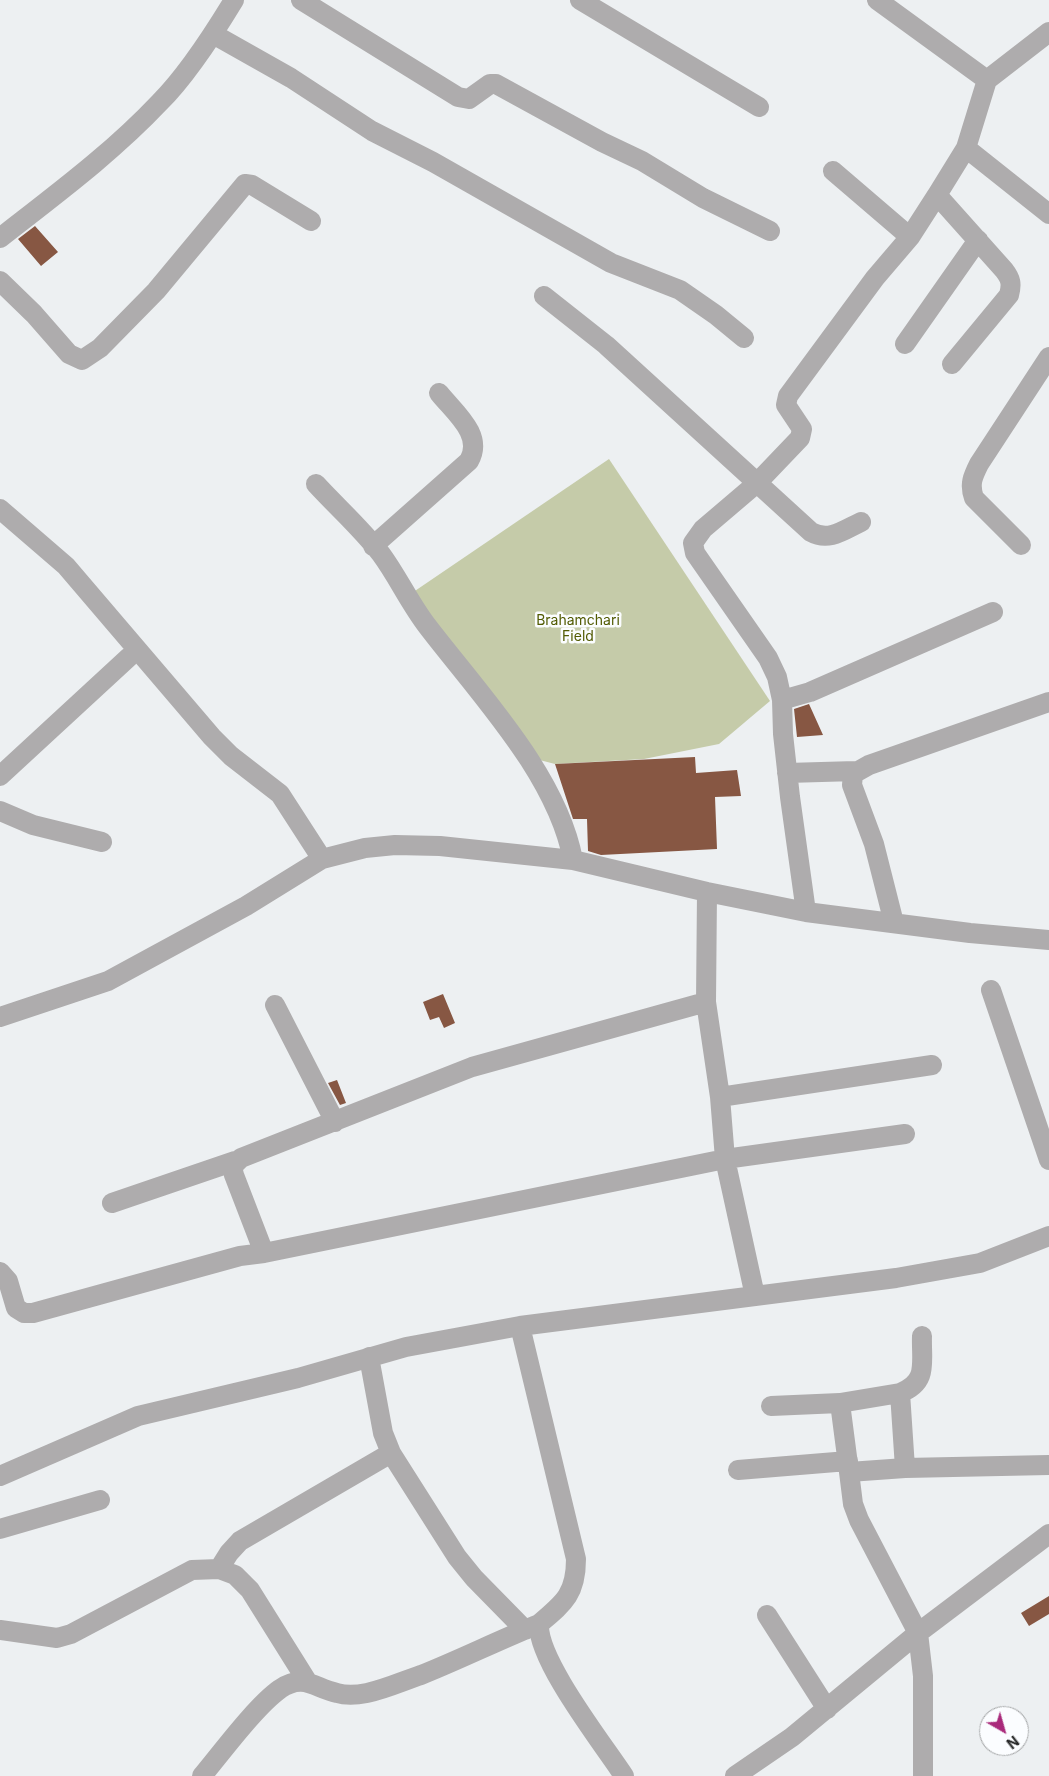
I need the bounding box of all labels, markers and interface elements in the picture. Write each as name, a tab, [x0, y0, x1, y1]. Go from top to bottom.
park label: Brahamchari Field	[536, 613, 620, 646]
north arrow	[979, 1706, 1029, 1756]
text: N	[1003, 1732, 1022, 1752]

